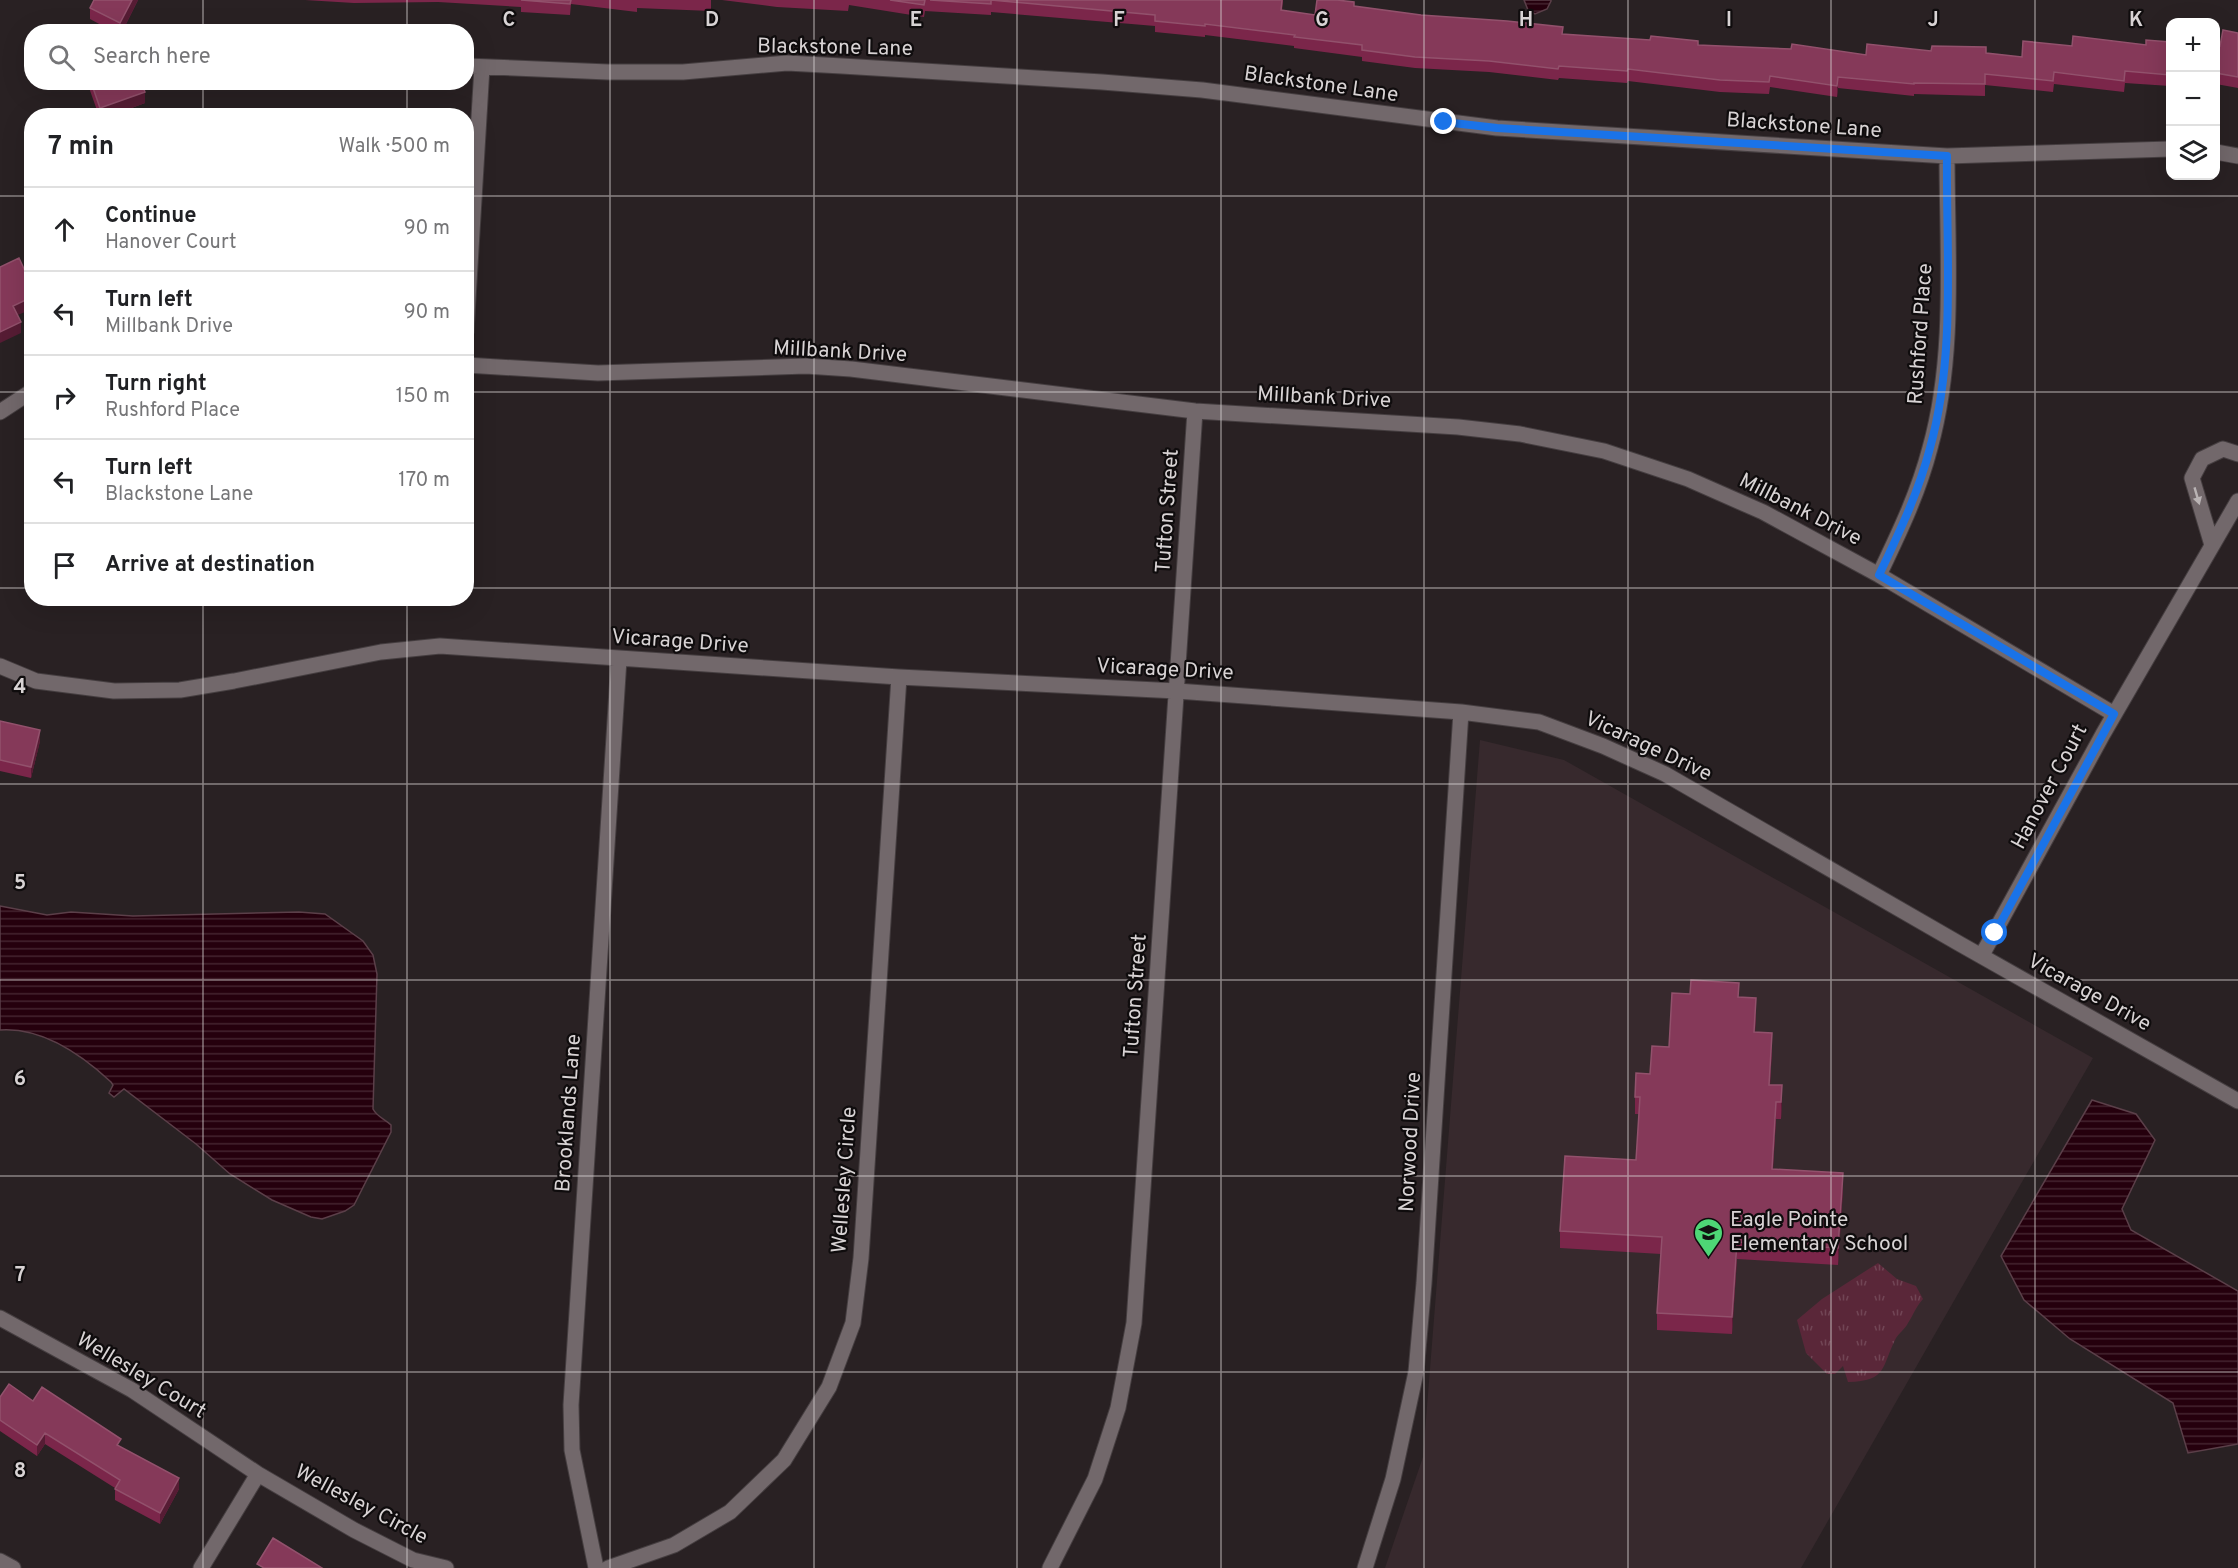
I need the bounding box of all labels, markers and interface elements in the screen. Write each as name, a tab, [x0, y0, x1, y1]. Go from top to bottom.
text: C	[503, 8, 515, 34]
text: D	[705, 8, 719, 34]
text: E	[910, 8, 922, 34]
text: F	[1113, 8, 1125, 34]
text: G	[1315, 8, 1329, 34]
text: H	[1519, 8, 1533, 34]
text: I	[1726, 8, 1732, 34]
text: J	[1927, 8, 1939, 34]
text: K	[2129, 8, 2143, 34]
map controls	[2166, 18, 2220, 180]
button: +	[2166, 18, 2220, 72]
search box	[24, 24, 474, 90]
street label: Blackstone Lane	[757, 33, 913, 63]
icon: search	[45, 41, 78, 74]
text: Search here	[93, 44, 211, 71]
street label: Blackstone Lane	[1242, 61, 1400, 109]
button: −	[2166, 72, 2220, 126]
street label: Blackstone Lane	[1725, 107, 1883, 145]
route end	[1430, 108, 1456, 134]
button: layers	[2166, 126, 2220, 180]
text: 7 min	[48, 131, 114, 164]
text: Walk · 500 m	[338, 134, 450, 160]
text: Continue	[105, 203, 196, 230]
icon: ahead	[48, 213, 81, 246]
text: 90 m	[404, 216, 450, 242]
text: Hanover Court	[105, 230, 237, 256]
street label: Rushford Place	[1903, 262, 1939, 406]
text: Turn left	[105, 287, 193, 314]
icon: left	[48, 297, 81, 330]
text: 90 m	[404, 300, 450, 326]
text: Millbank Drive	[105, 314, 233, 340]
street label: Millbank Drive	[772, 335, 908, 369]
text: Turn right	[105, 371, 207, 398]
icon: right	[48, 381, 81, 414]
street label: Millbank Drive	[1256, 381, 1392, 415]
text: 150 m	[396, 384, 450, 410]
text: Rushford Place	[105, 398, 240, 424]
street label: Tufton Street	[1150, 448, 1186, 574]
text: Turn left	[105, 455, 193, 482]
icon: left	[48, 465, 81, 498]
street label: Millbank Drive	[1734, 467, 1866, 553]
text: 170 m	[398, 468, 450, 494]
text: Blackstone Lane	[105, 482, 253, 508]
one-way arrow	[2193, 487, 2202, 505]
icon: arrive	[48, 549, 81, 582]
text: Arrive at destination	[105, 552, 315, 579]
street label: Vicarage Drive	[610, 624, 750, 660]
street label: Vicarage Drive	[1096, 653, 1234, 687]
text: 4	[14, 675, 26, 701]
street label: Vicarage Drive	[1580, 706, 1716, 788]
street label: Hanover Court	[2006, 720, 2094, 854]
text: 5	[14, 871, 26, 897]
route start	[1981, 919, 2007, 945]
street label: Tufton Street	[1118, 933, 1154, 1059]
street label: Vicarage Drive	[2022, 948, 2156, 1038]
street label: Brooklands Lane	[550, 1033, 588, 1193]
text: 6	[14, 1067, 26, 1093]
street label: Norwood Drive	[1394, 1071, 1428, 1213]
street label: Wellesley Circle	[826, 1106, 864, 1254]
place label: Eagle Pointe Elementary School	[1730, 1207, 1908, 1258]
school or university icon: Eagle Pointe Elementary School	[1693, 1216, 1725, 1258]
text: 7	[15, 1263, 25, 1289]
street label: Wellesley Court	[71, 1327, 211, 1425]
text: 8	[14, 1459, 26, 1485]
street label: Wellesley Circle	[290, 1459, 432, 1551]

